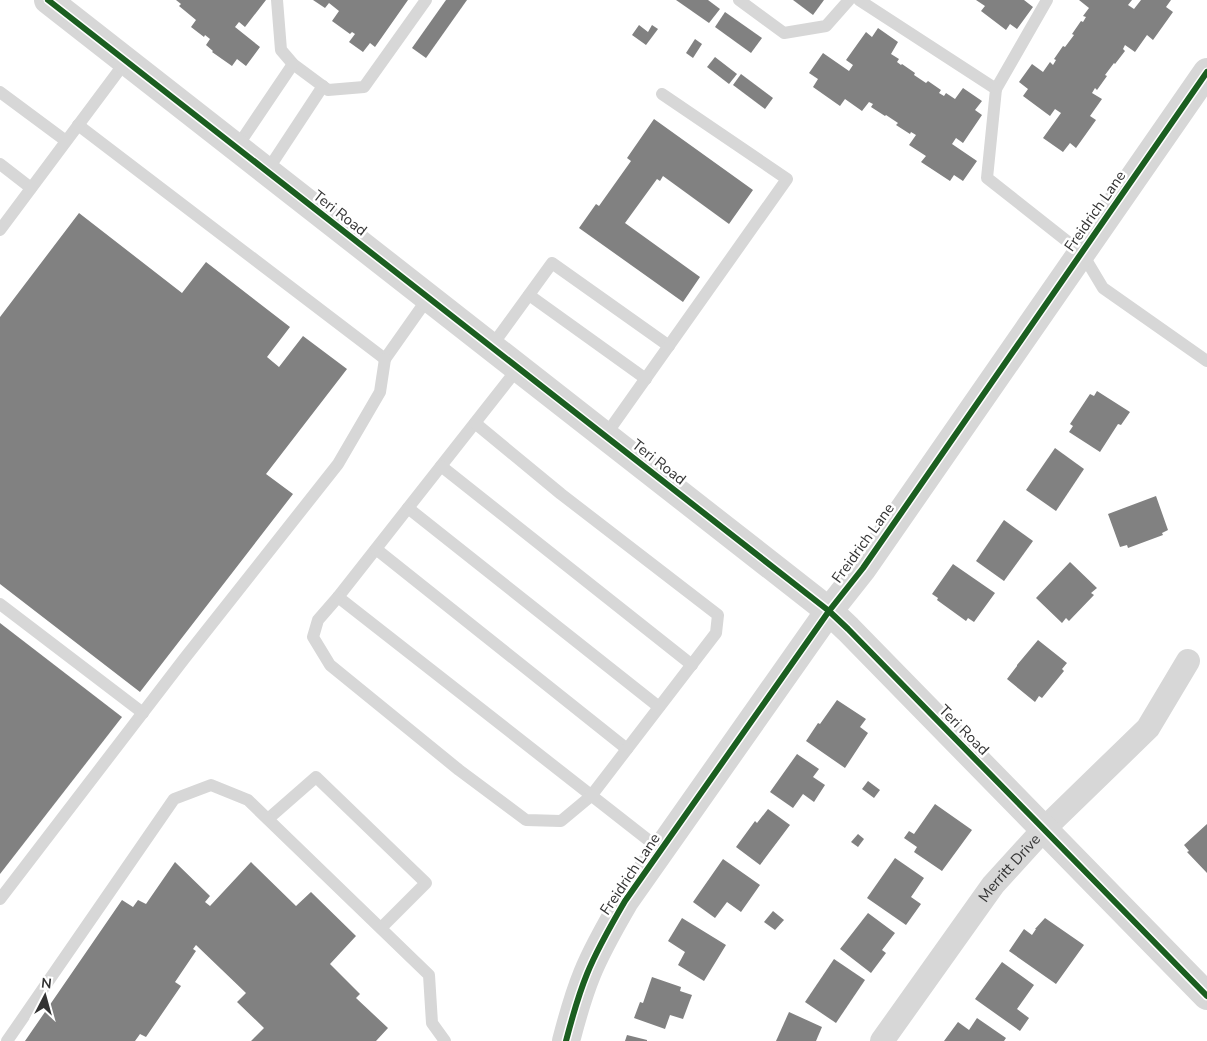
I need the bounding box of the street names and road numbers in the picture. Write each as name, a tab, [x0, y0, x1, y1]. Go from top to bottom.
street label: Freidrich Lane	[1060, 167, 1130, 255]
street label: Teri Road	[309, 186, 371, 240]
street label: Teri Road	[628, 435, 690, 489]
street label: Freidrich Lane	[827, 499, 899, 587]
street label: Teri Road	[934, 700, 994, 760]
street label: Freidrich Lane	[595, 829, 665, 919]
street label: Merritt Drive	[974, 829, 1045, 906]

